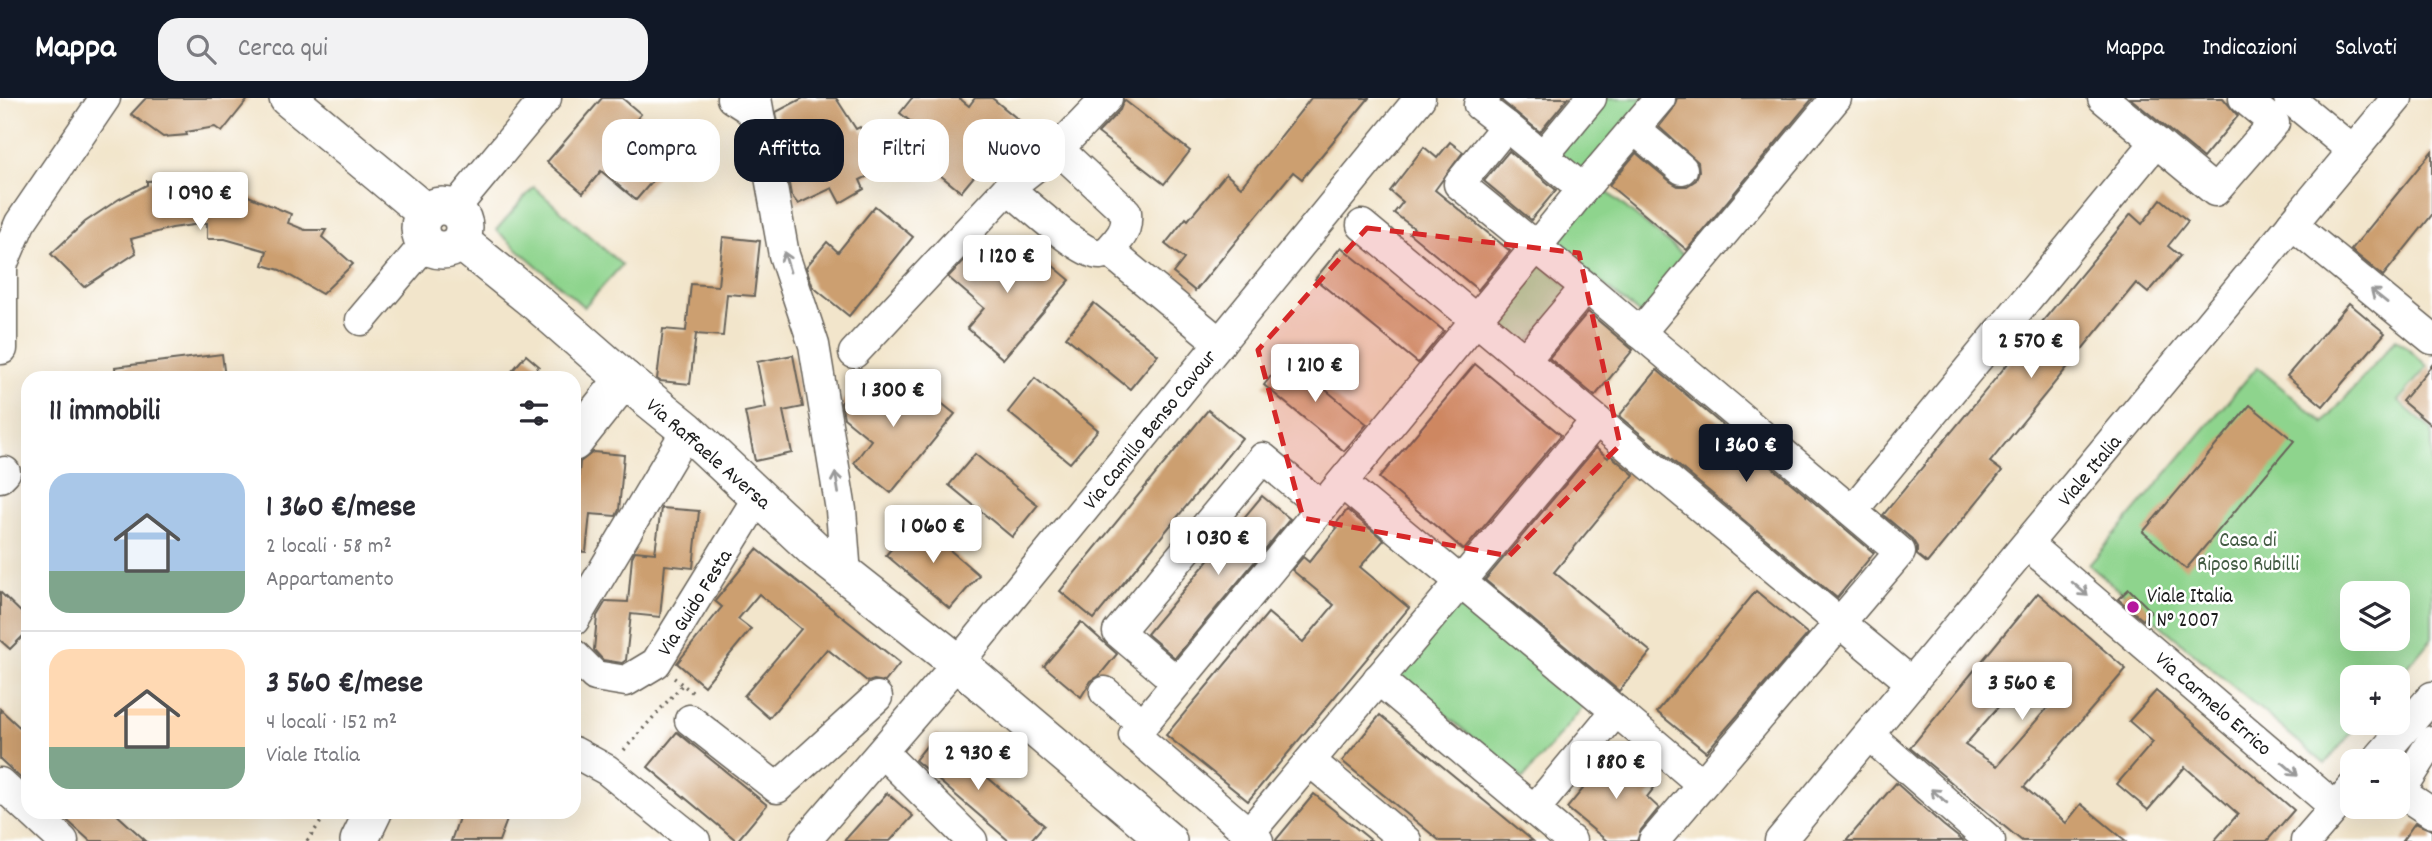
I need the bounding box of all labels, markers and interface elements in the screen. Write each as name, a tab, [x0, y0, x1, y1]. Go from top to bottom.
search box	[158, 18, 648, 81]
text: Mappa	[35, 26, 116, 73]
icon: search	[182, 30, 220, 68]
text: Cerca qui	[238, 31, 328, 68]
text: Mappa	[2105, 32, 2164, 66]
text: Indicazioni	[2202, 32, 2297, 66]
text: Salvati	[2335, 32, 2397, 66]
chip: Compra	[602, 119, 720, 182]
chip: Affitta	[734, 119, 844, 182]
chip: Filtri	[858, 119, 949, 182]
chip: Nuovo	[963, 119, 1065, 182]
pin: 1 090 €	[135, 172, 265, 232]
text: 1 090 €	[168, 178, 232, 211]
pin: 1 120 €	[942, 236, 1072, 295]
text: 1 120 €	[979, 241, 1035, 274]
one-way arrow	[779, 251, 792, 273]
one-way arrow	[2371, 288, 2389, 304]
pin: 2 570 €	[1966, 320, 2096, 380]
text: 2 570 €	[1998, 326, 2064, 359]
street label: Via Camillo Benso Cavour	[1077, 344, 1226, 517]
pin: 1 210 €	[1250, 344, 1380, 404]
text: 1 210 €	[1287, 350, 1343, 383]
pin: 1 300 €	[828, 370, 958, 429]
text: 1 300 €	[861, 375, 925, 408]
text: 11 immobili	[49, 392, 160, 435]
street label: Via Raffaele Aversa	[638, 392, 777, 519]
icon: filters	[515, 394, 553, 432]
pin: 1 360 €	[1681, 424, 1811, 484]
street label: Viale Italia	[2052, 429, 2131, 514]
text: 1 360 €	[1715, 430, 1777, 463]
one-way arrow	[830, 472, 843, 495]
text: 1 360 €/mese	[266, 488, 416, 531]
icon: home	[105, 501, 189, 585]
pin: 1 060 €	[868, 505, 998, 565]
text: 1 060 €	[901, 511, 965, 544]
pin: 1 030 €	[1153, 518, 1283, 577]
text: 1 030 €	[1186, 523, 1250, 556]
park label: Casa di Riposo Rubilli	[2197, 527, 2299, 581]
text: 2 locali · 58 m²	[266, 531, 392, 564]
street label: Via Guido Festa	[652, 543, 742, 663]
text: Appartamento	[266, 564, 394, 597]
one-way arrow	[2071, 581, 2089, 597]
map controls	[2340, 581, 2410, 819]
button: layers	[2340, 581, 2410, 651]
place label: Viale Italia 1 N° 2007	[2147, 583, 2234, 637]
marker: Viale Italia 1 N° 2007	[2125, 599, 2141, 615]
street label: Via Carmelo Errico	[2147, 646, 2277, 765]
pin: 3 560 €	[1957, 662, 2087, 722]
text: 3 560 €/mese	[266, 664, 423, 707]
button: +	[2340, 665, 2410, 735]
text: 3 560 €	[1988, 668, 2056, 701]
icon: home	[105, 677, 189, 761]
text: 4 locali · 152 m²	[266, 707, 397, 740]
pin: 2 930 €	[913, 732, 1043, 792]
text: 2 930 €	[945, 738, 1011, 771]
text: Viale Italia	[266, 740, 360, 773]
pin: 1 880 €	[1551, 742, 1681, 801]
text: 1 880 €	[1586, 747, 1646, 780]
button: −	[2340, 749, 2410, 819]
one-way arrow	[2281, 761, 2299, 777]
one-way arrow	[1930, 788, 1948, 804]

